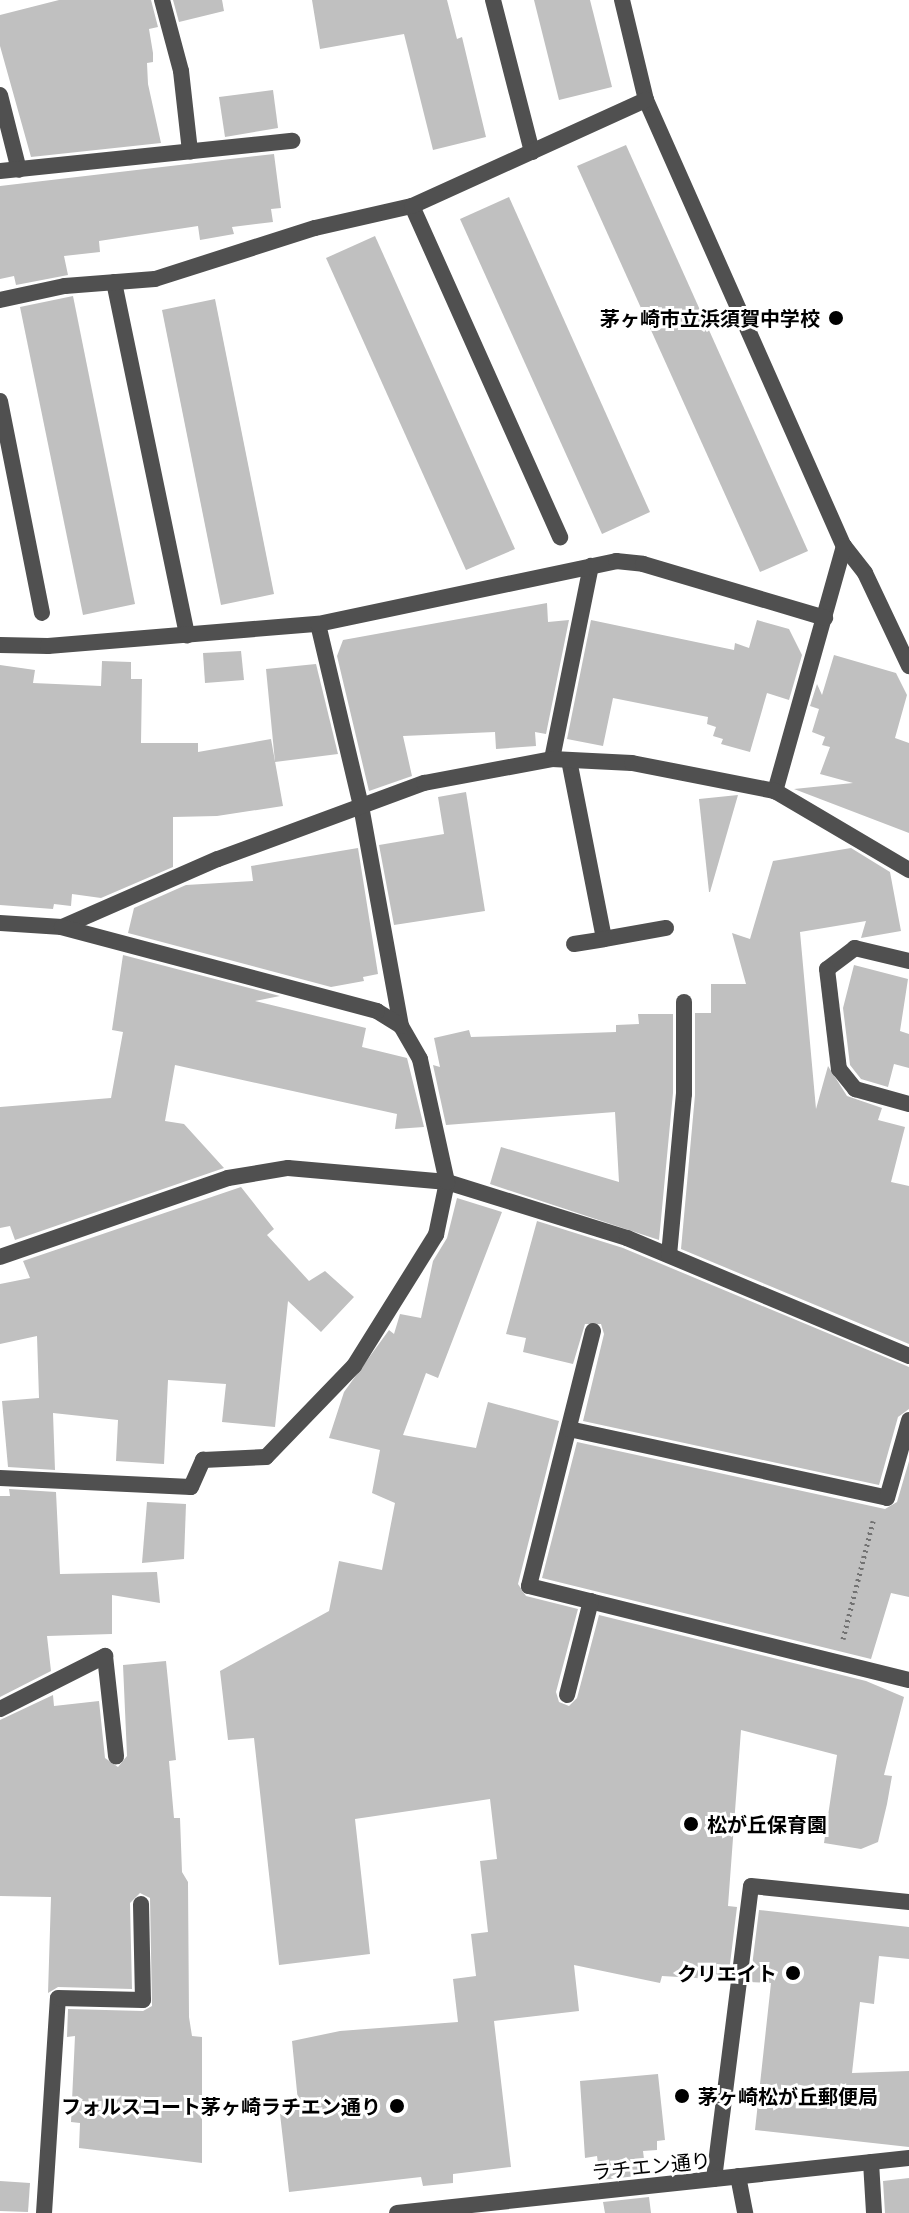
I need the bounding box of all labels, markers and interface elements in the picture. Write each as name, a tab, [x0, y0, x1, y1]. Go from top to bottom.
place label: 茅ヶ崎市立浜須賀中学校	[600, 306, 820, 330]
marker: 茅ヶ崎市立浜須賀中学校	[827, 309, 845, 327]
place label: 松が丘保育園	[707, 1812, 827, 1836]
marker: 松が丘保育園	[682, 1815, 700, 1833]
place label: クリエイト	[677, 1961, 777, 1985]
marker: クリエイト	[784, 1964, 802, 1982]
place label: 茅ヶ崎松が丘郵便局	[698, 2084, 878, 2108]
marker: 茅ヶ崎松が丘郵便局	[673, 2087, 691, 2105]
place label: フォルスコート茅ヶ崎ラチエン通り	[61, 2094, 381, 2118]
marker: フォルスコート茅ヶ崎ラチエン通り	[388, 2097, 406, 2115]
street label: ラチエン通り	[590, 2148, 712, 2184]

